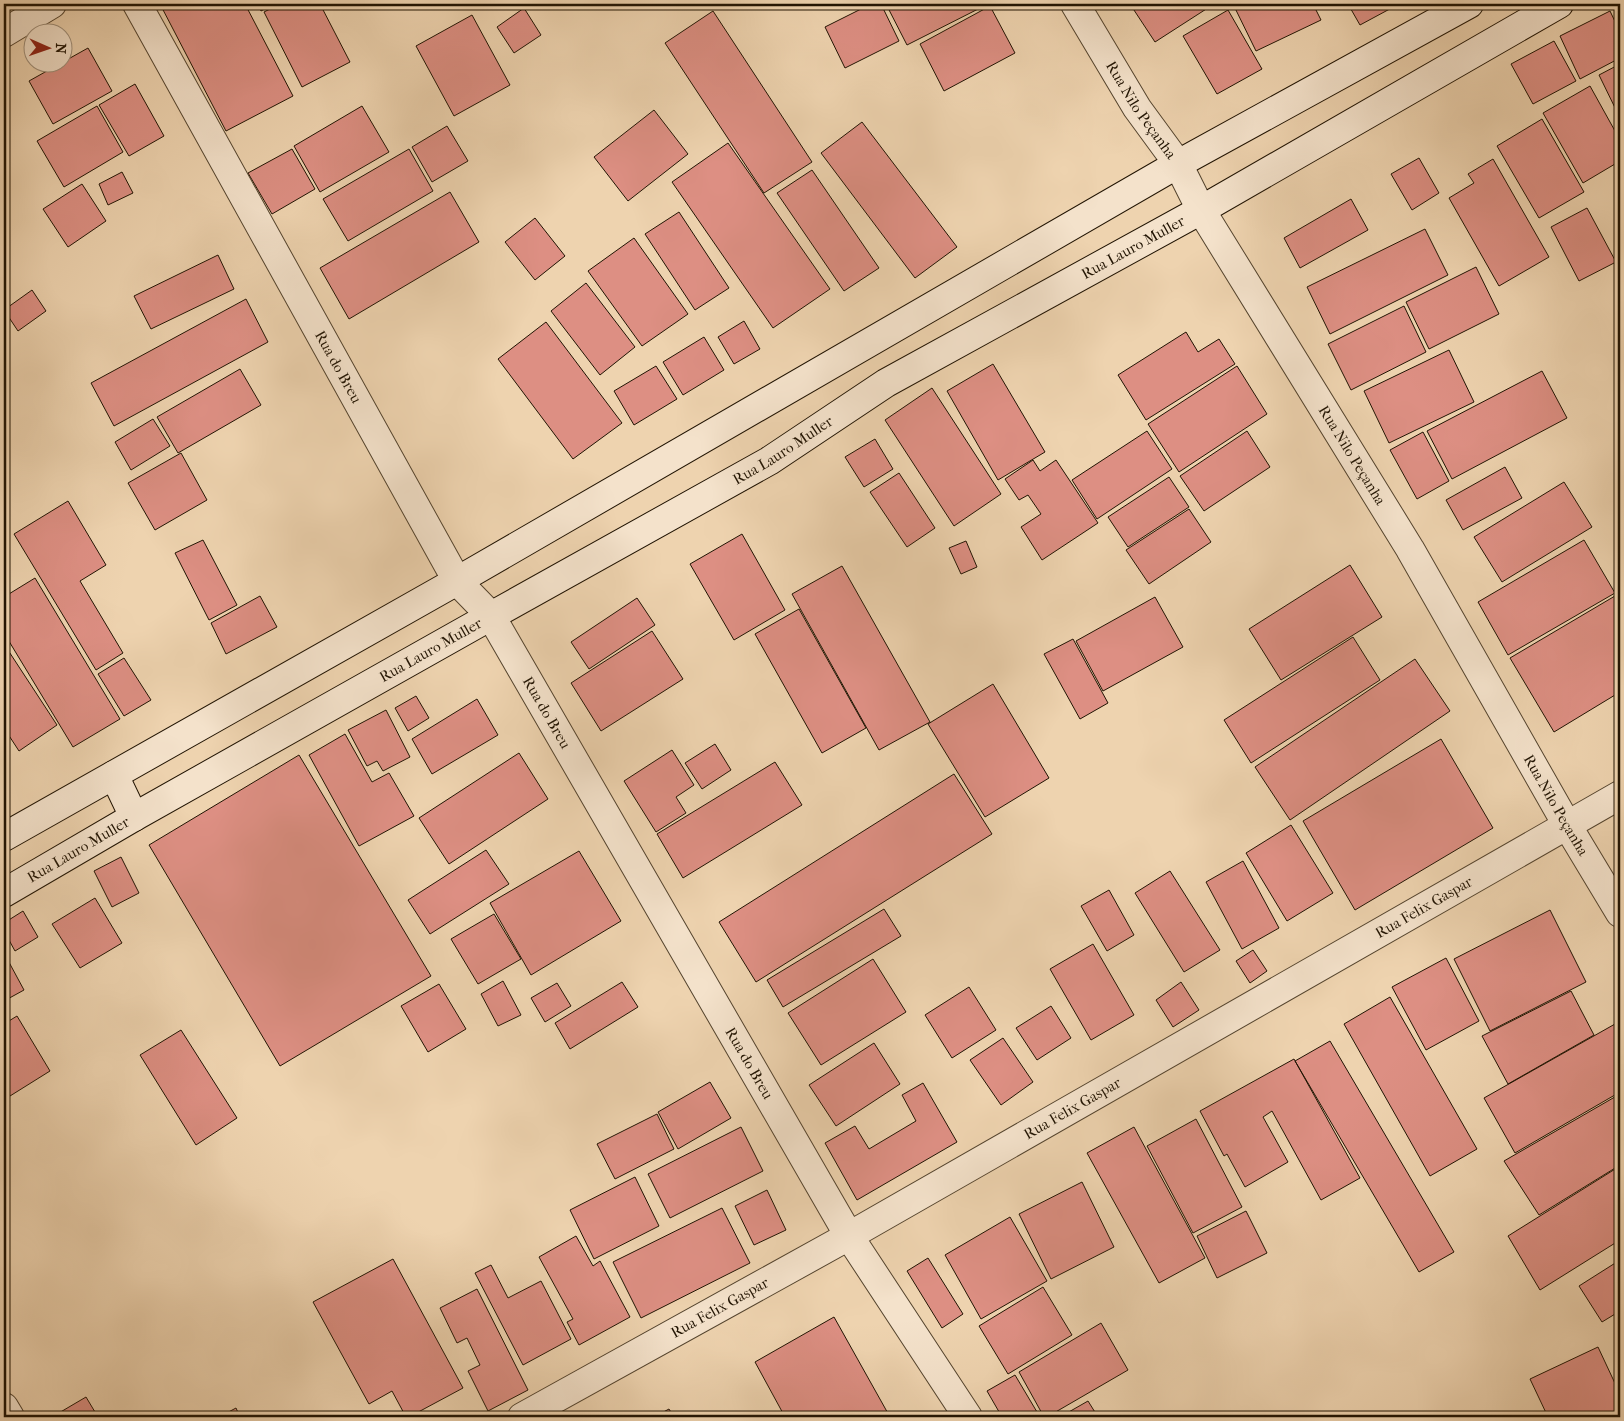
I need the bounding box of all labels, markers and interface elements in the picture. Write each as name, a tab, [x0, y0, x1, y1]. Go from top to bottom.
north arrow	[22, 22, 72, 72]
text: N	[52, 43, 69, 54]
street label: Rua Nilo Peçanha	[1102, 58, 1181, 163]
street label: Rua Lauro Muller	[1078, 211, 1188, 283]
street label: Rua do Breu	[311, 327, 366, 407]
street label: Rua Nilo Peçanha	[1315, 402, 1390, 509]
street label: Rua Lauro Muller	[730, 412, 837, 488]
street label: Rua Lauro Muller	[376, 614, 486, 686]
street label: Rua do Breu	[519, 673, 575, 752]
street label: Rua Nilo Peçanha	[1520, 751, 1593, 860]
street label: Rua Lauro Muller	[24, 812, 133, 886]
street label: Rua Felix Gaspar	[1372, 872, 1476, 942]
street label: Rua do Breu	[721, 1024, 777, 1103]
street label: Rua Felix Gaspar	[1021, 1073, 1125, 1143]
street label: Rua Felix Gaspar	[668, 1273, 772, 1342]

